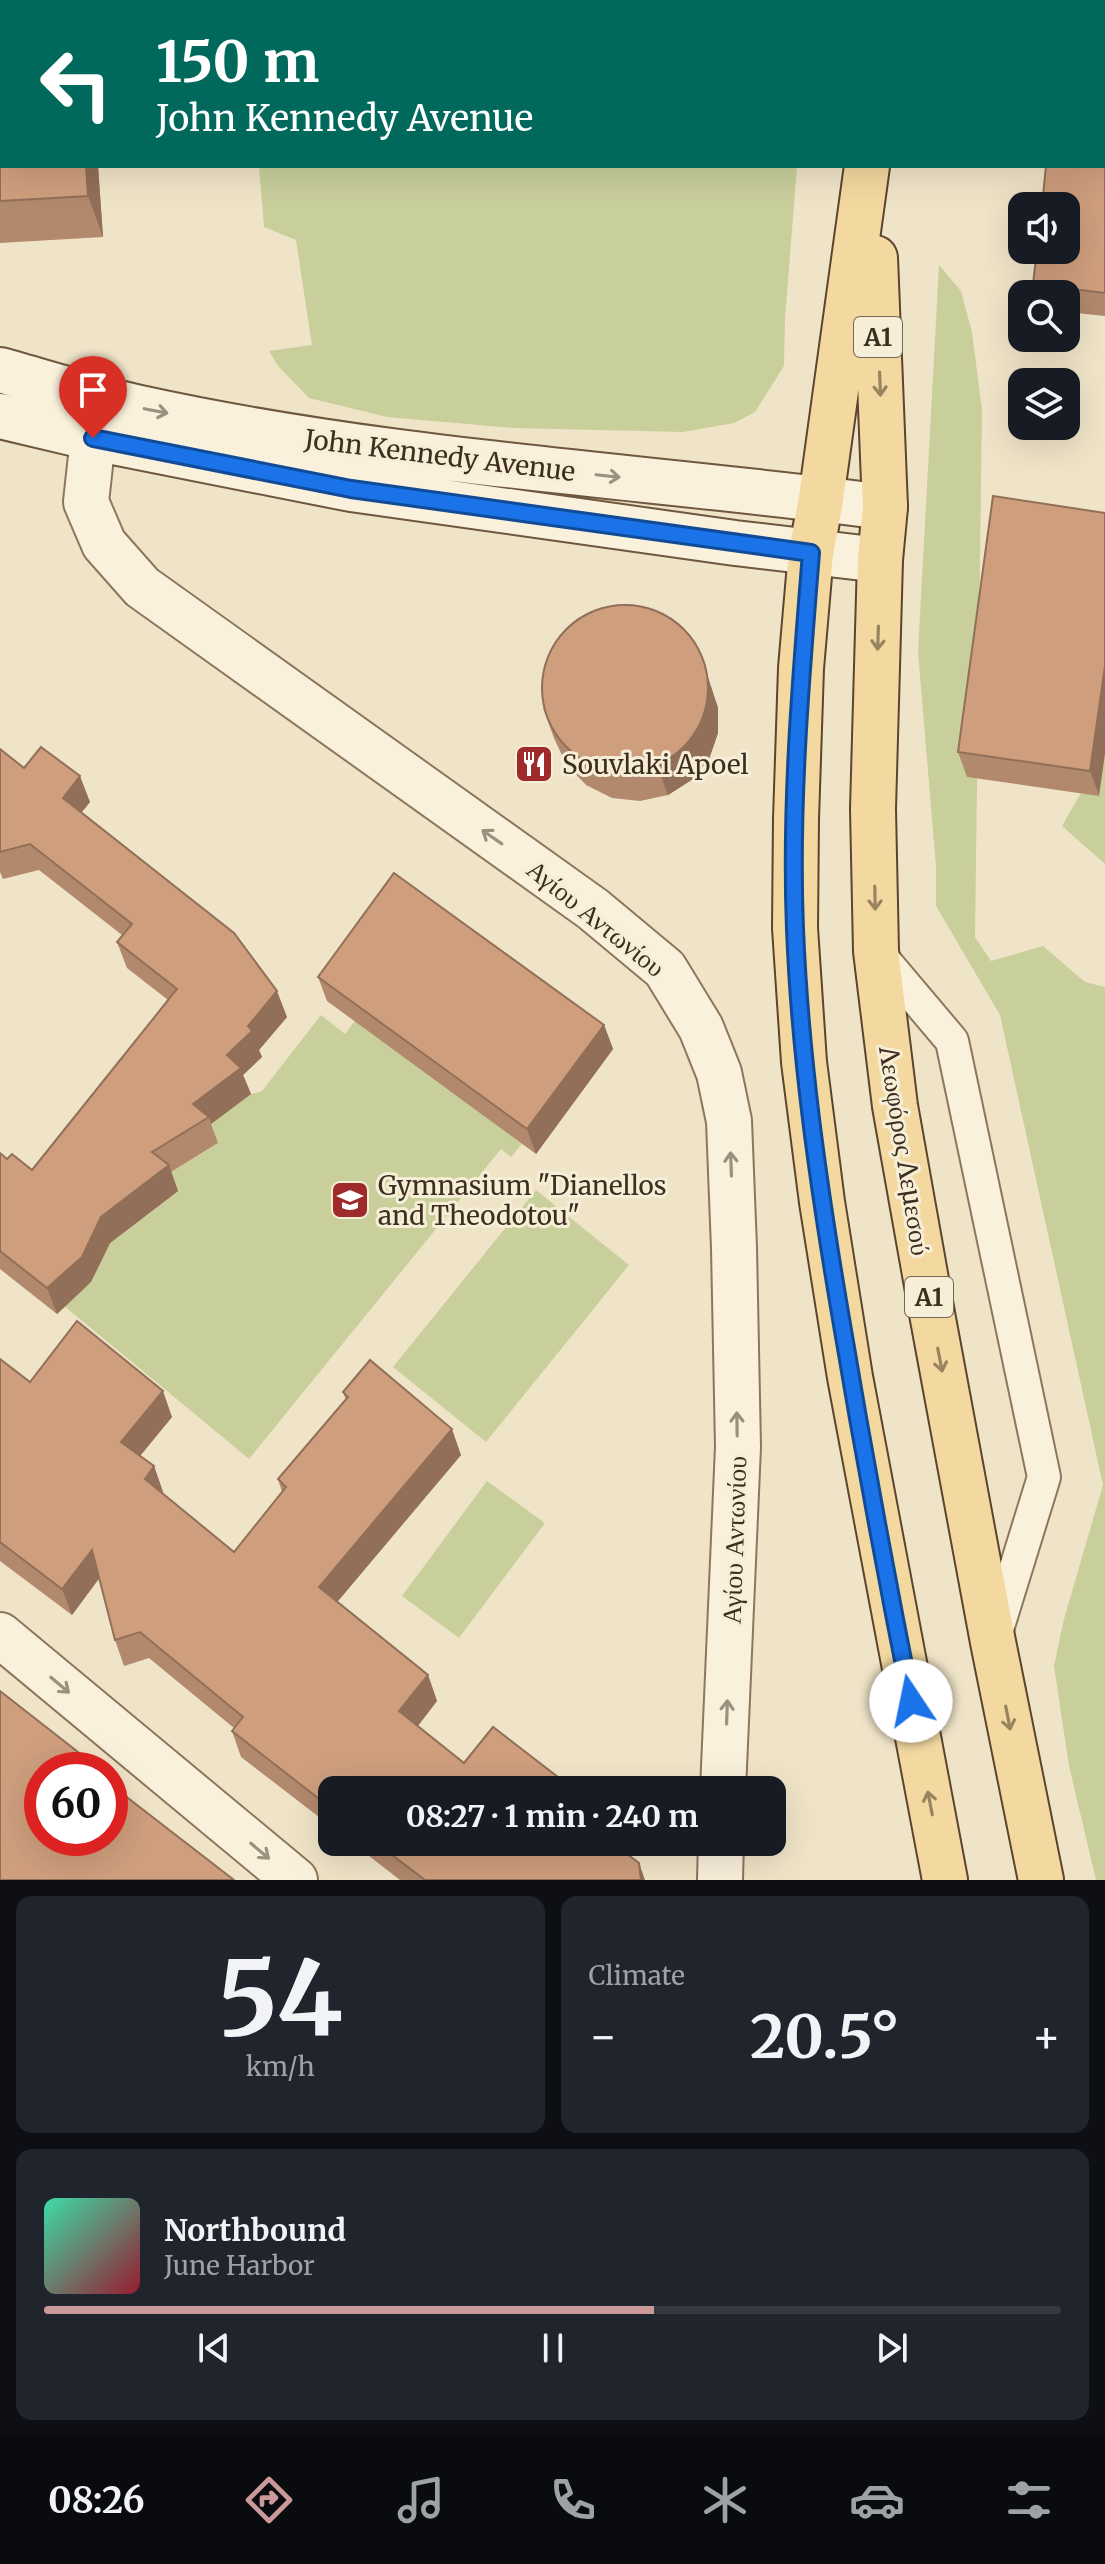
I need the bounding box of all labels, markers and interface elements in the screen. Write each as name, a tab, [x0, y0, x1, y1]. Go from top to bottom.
text: 150 m	[156, 27, 319, 97]
icon: left	[24, 32, 128, 136]
text: John Kennedy Avenue	[156, 96, 533, 141]
map controls	[1008, 192, 1080, 440]
button: sound	[1008, 192, 1080, 264]
button: search	[1008, 280, 1080, 352]
road number: A1	[854, 317, 902, 357]
pin	[59, 356, 127, 438]
icon: arrive	[71, 368, 115, 412]
button: layers	[1008, 368, 1080, 440]
one-way arrow	[873, 370, 888, 397]
one-way arrow	[143, 405, 169, 420]
street label: John Kennedy Avenue	[302, 422, 577, 488]
one-way arrow	[594, 469, 621, 484]
one-way arrow	[871, 624, 886, 651]
restaurant icon: Souvlaki Apoel	[513, 743, 555, 785]
place label: Souvlaki Apoel	[562, 748, 748, 781]
one-way arrow	[482, 829, 503, 846]
street label: Αγίου Αντωνίου	[520, 852, 672, 984]
one-way arrow	[867, 884, 882, 911]
street label: Λεωφόρος Λεμεσού	[872, 1043, 938, 1258]
one-way arrow	[723, 1151, 738, 1178]
place label: Gymnasium "Dianellos and Theodotou"	[378, 1169, 667, 1232]
school or university icon: Gymnasium "Dianellos and Theodotou"	[329, 1179, 371, 1221]
road number: A1	[905, 1277, 953, 1317]
one-way arrow	[934, 1347, 949, 1372]
one-way arrow	[730, 1411, 745, 1438]
street label: Αγίου Αντωνίου	[715, 1455, 753, 1625]
position arrow	[869, 1659, 953, 1743]
one-way arrow	[49, 1676, 70, 1694]
one-way arrow	[719, 1699, 734, 1726]
one-way arrow	[1002, 1705, 1017, 1730]
speed limit sign: 60	[24, 1752, 128, 1856]
one-way arrow	[922, 1791, 937, 1817]
text: 08:27 · 1 min · 240 m	[406, 1797, 698, 1835]
one-way arrow	[249, 1842, 270, 1860]
text: 54	[218, 1933, 343, 2063]
text: Climate	[589, 1959, 685, 1992]
text: 20.5°	[750, 1999, 900, 2074]
text: −	[589, 2009, 618, 2064]
text: +	[1032, 2009, 1061, 2064]
text: km/h	[246, 2050, 315, 2083]
text: Northbound	[164, 2211, 346, 2249]
text: June Harbor	[164, 2249, 315, 2282]
icon: previous	[192, 2326, 236, 2370]
icon: pause	[531, 2326, 575, 2370]
icon: next	[870, 2326, 914, 2370]
icon: directions	[241, 2472, 297, 2528]
icon: music	[393, 2472, 449, 2528]
icon: phone	[545, 2472, 601, 2528]
icon: climate	[697, 2472, 753, 2528]
icon: car	[849, 2472, 905, 2528]
icon: filters	[1001, 2472, 1057, 2528]
text: 08:26	[48, 2478, 145, 2523]

